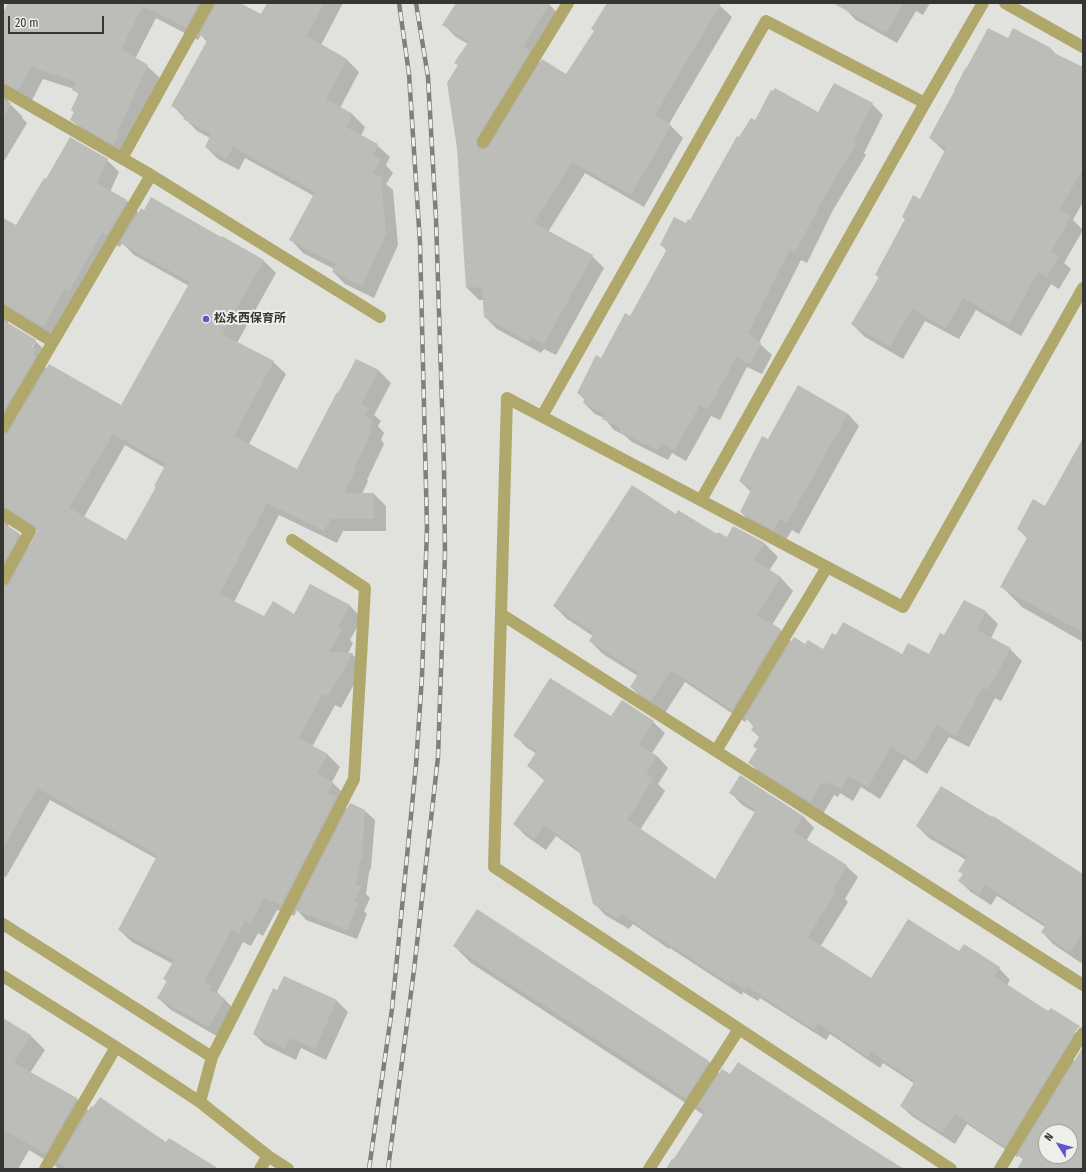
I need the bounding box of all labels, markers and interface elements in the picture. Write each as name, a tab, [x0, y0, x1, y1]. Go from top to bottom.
scale bar	[10, 8, 106, 34]
text: 20 m	[15, 16, 39, 30]
place label: 松永西保育所	[214, 312, 286, 326]
marker: 松永西保育所	[201, 314, 211, 324]
north arrow	[1038, 1124, 1078, 1164]
text: N	[1042, 1131, 1056, 1144]

